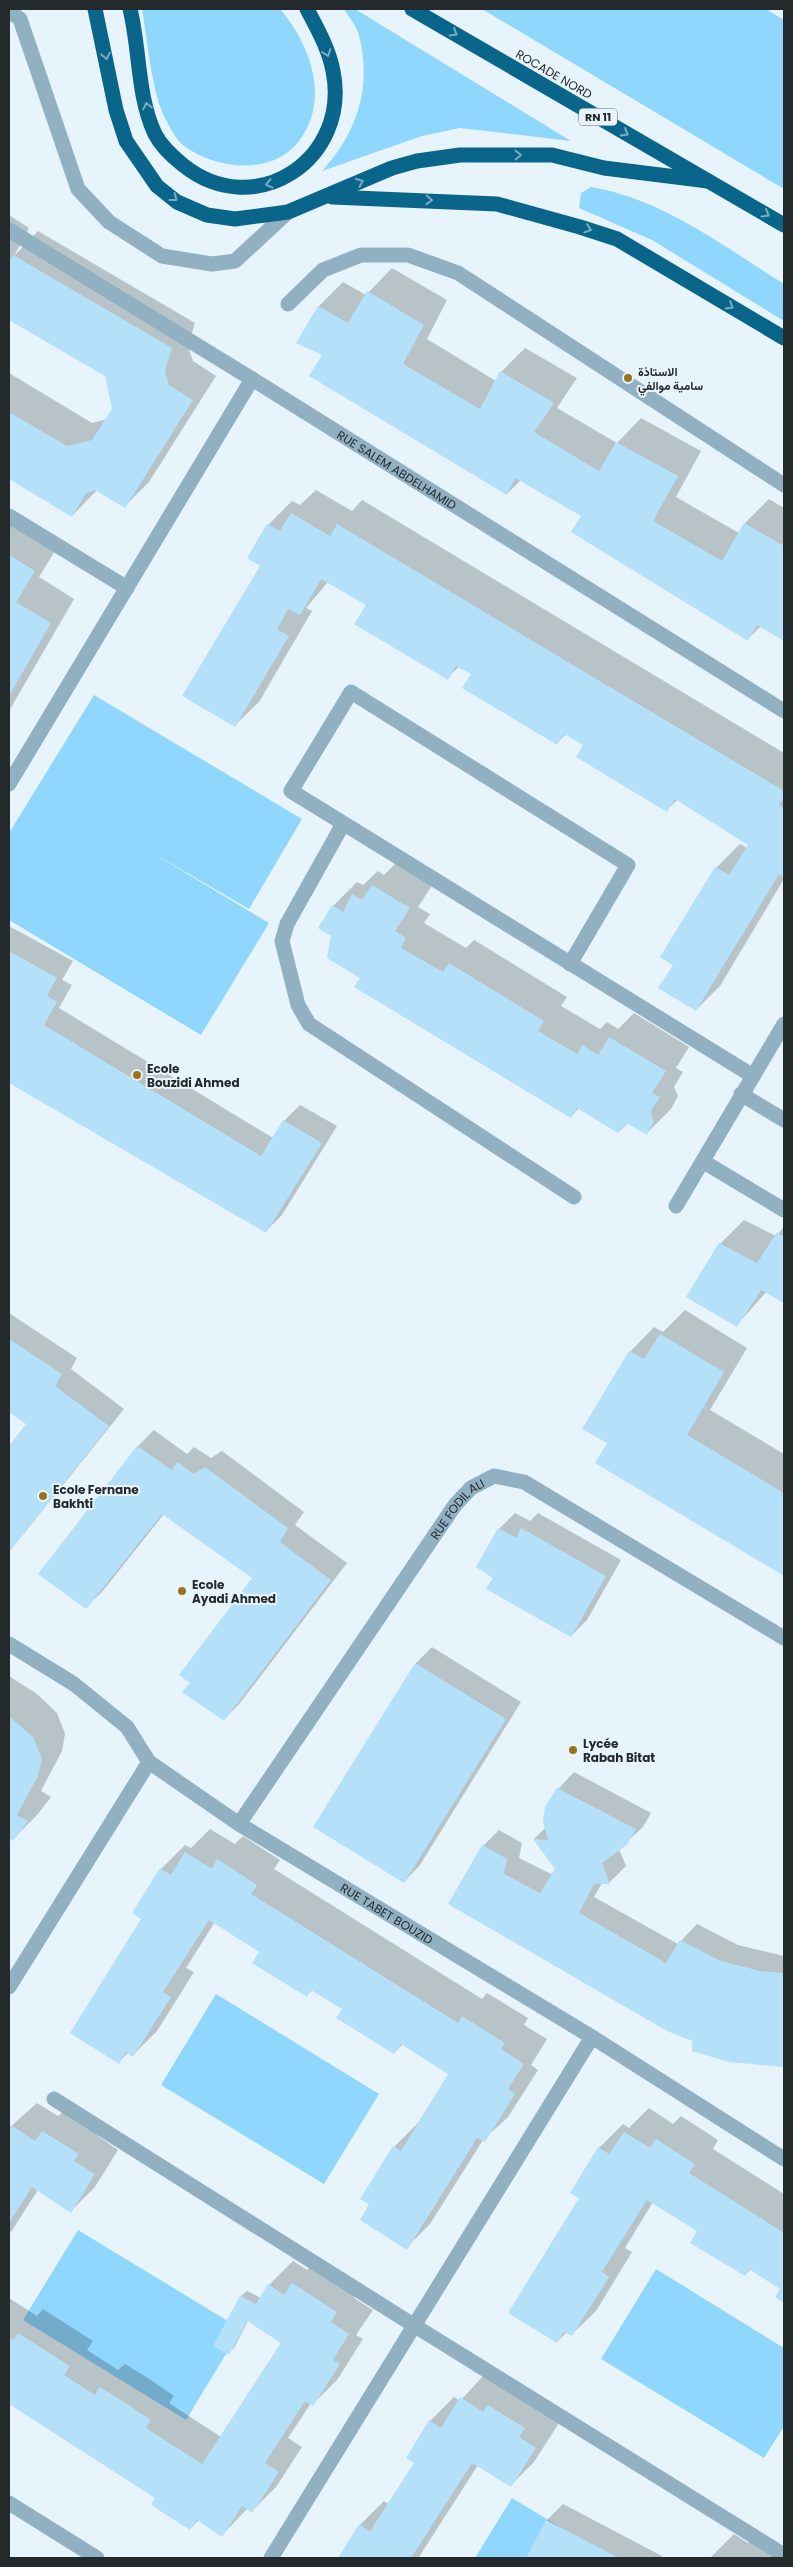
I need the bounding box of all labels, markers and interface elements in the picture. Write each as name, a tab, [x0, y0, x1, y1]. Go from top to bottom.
one-way arrow	[449, 27, 458, 37]
street label: ROCADE NORD	[513, 45, 595, 103]
one-way arrow	[321, 48, 331, 56]
one-way arrow	[100, 52, 111, 61]
one-way arrow	[142, 102, 153, 111]
road number: RN 11	[579, 108, 617, 125]
one-way arrow	[620, 126, 629, 136]
one-way arrow	[514, 150, 522, 160]
one-way arrow	[264, 178, 273, 189]
one-way arrow	[355, 178, 364, 189]
one-way arrow	[168, 193, 177, 201]
one-way arrow	[425, 195, 433, 206]
one-way arrow	[760, 208, 769, 218]
one-way arrow	[583, 224, 592, 234]
one-way arrow	[725, 300, 734, 310]
place label: الاستاذة سامية موالفي	[638, 363, 704, 396]
marker: الاستاذة سامية موالفي	[622, 372, 634, 384]
street label: RUE SALEM ABDELHAMID	[334, 426, 460, 513]
place label: Ecole Bouzidi Ahmed	[147, 1060, 240, 1091]
marker: Ecole Bouzidi Ahmed	[131, 1069, 143, 1081]
street label: RUE FODIL ALI	[426, 1474, 487, 1542]
place label: Ecole Fernane Bakhti	[53, 1481, 139, 1512]
marker: Ecole Fernane Bakhti	[37, 1490, 49, 1502]
place label: Ecole Ayadi Ahmed	[192, 1576, 276, 1607]
marker: Ecole Ayadi Ahmed	[176, 1585, 188, 1597]
place label: Lycée Rabah Bitat	[583, 1735, 655, 1766]
marker: Lycée Rabah Bitat	[567, 1744, 579, 1756]
street label: RUE TABET BOUZID	[337, 1879, 436, 1948]

